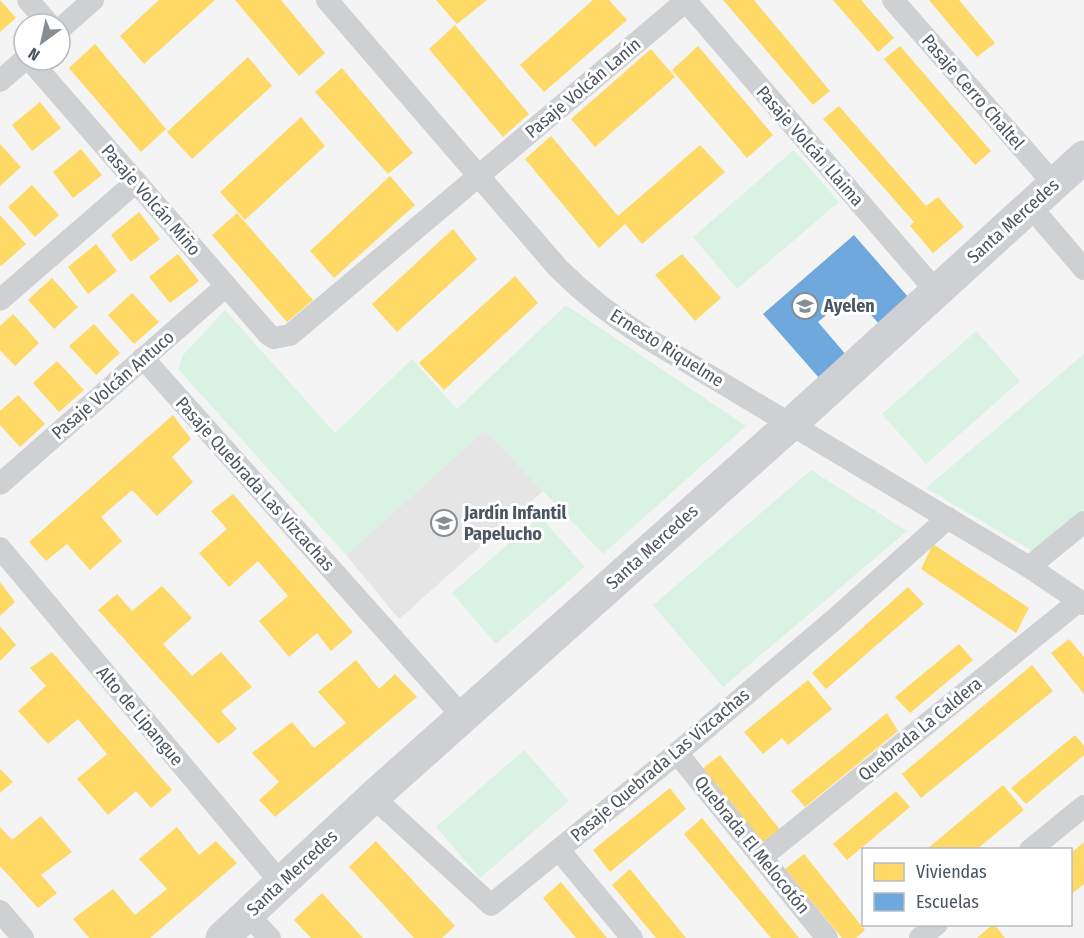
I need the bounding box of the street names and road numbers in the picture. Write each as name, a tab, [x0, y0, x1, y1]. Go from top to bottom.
street label: Pasaje Cerro Chaltel	[917, 30, 1029, 154]
street label: Pasaje Volcán Lanín	[521, 33, 645, 143]
street label: Pasaje Volcán Llaima	[752, 81, 868, 211]
street label: Pasaje Volcán Miño	[97, 140, 205, 260]
street label: Santa Mercedes	[963, 174, 1064, 268]
street label: Ernesto Riquelme	[606, 304, 728, 392]
street label: Pasaje Volcán Antuco	[47, 326, 179, 444]
street label: Pasaje Quebrada Las Vizcachas	[171, 392, 339, 576]
street label: Santa Mercedes	[602, 500, 703, 594]
street label: Alto de Lipangue	[92, 662, 188, 770]
street label: Quebrada La Caldera	[854, 672, 986, 786]
street label: Pasaje Quebrada Las Vizcachas	[566, 684, 754, 846]
street label: Quebrada El Melocotón	[690, 772, 814, 918]
street label: Santa Mercedes	[242, 825, 342, 921]

